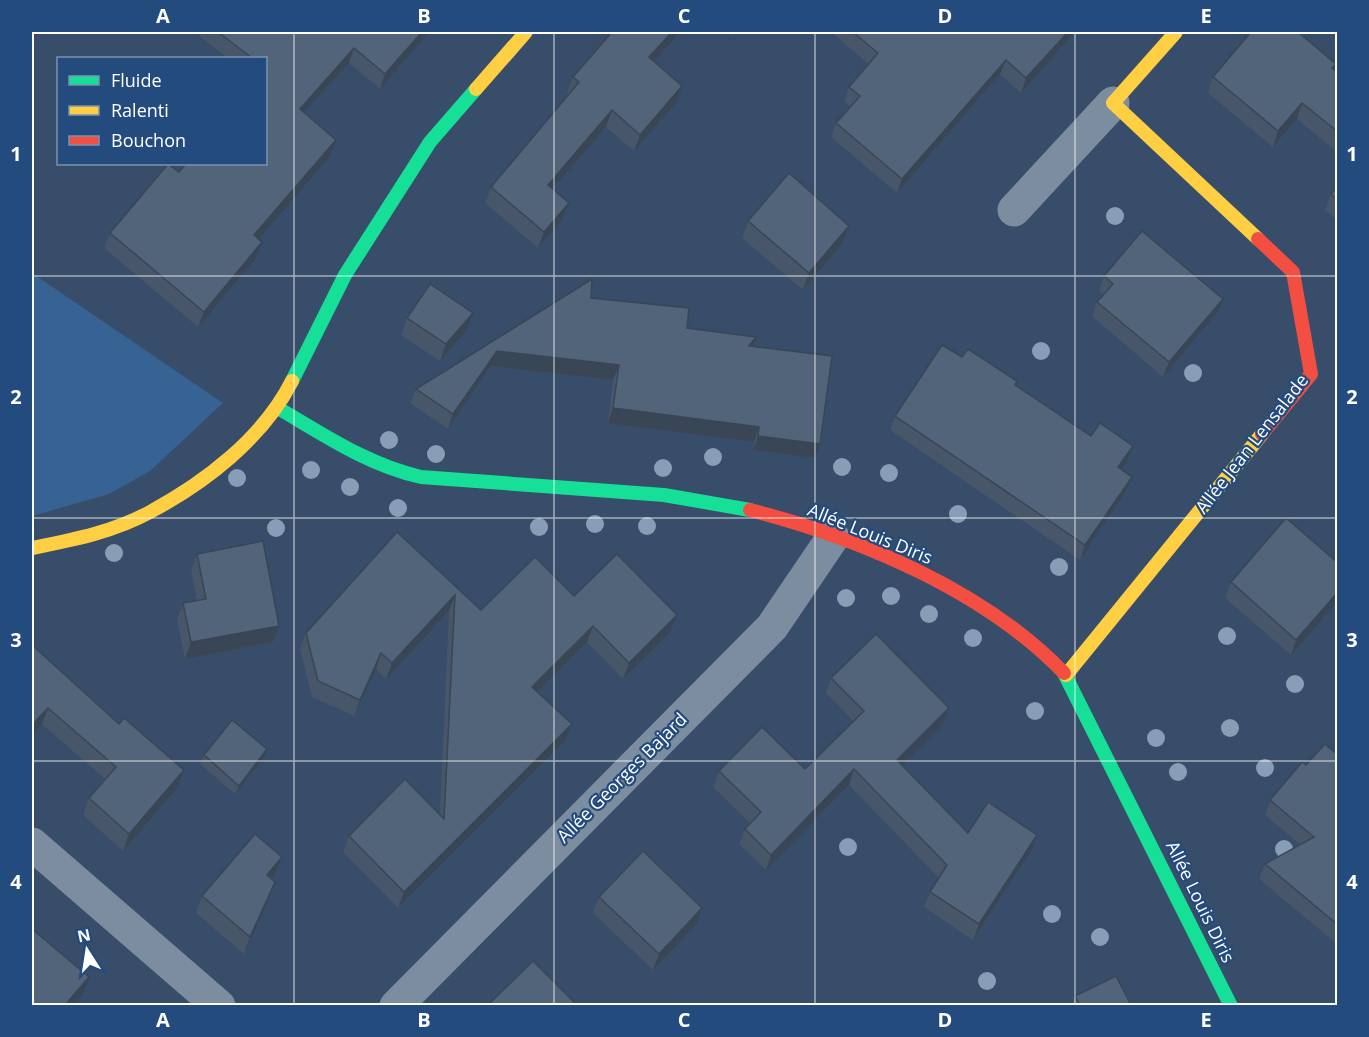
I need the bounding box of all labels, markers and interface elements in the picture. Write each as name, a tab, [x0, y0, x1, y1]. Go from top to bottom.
text: A	[156, 2, 170, 29]
text: B	[417, 2, 431, 29]
text: C	[678, 2, 691, 29]
text: D	[938, 2, 952, 29]
text: E	[1200, 2, 1212, 29]
legend	[57, 57, 267, 165]
text: Fluide	[111, 68, 162, 92]
text: Ralenti	[111, 98, 169, 122]
text: Bouchon	[111, 128, 186, 152]
text: 1	[10, 140, 22, 167]
text: 1	[1346, 140, 1358, 167]
street label: Allée Jean Lensalade	[1189, 369, 1313, 518]
text: 2	[10, 383, 22, 410]
text: 2	[1346, 383, 1358, 410]
street label: Allée Louis Diris	[804, 497, 936, 569]
text: 3	[10, 626, 22, 653]
text: 3	[1346, 626, 1358, 653]
street label: Allée Georges Bajard	[551, 707, 691, 847]
street label: Allée Louis Diris	[1161, 837, 1241, 966]
text: 4	[10, 868, 22, 895]
text: 4	[1346, 868, 1358, 895]
north arrow	[57, 920, 117, 980]
text: N	[75, 923, 93, 947]
text: A	[156, 1006, 170, 1033]
text: B	[417, 1006, 431, 1033]
text: C	[678, 1006, 691, 1033]
text: D	[938, 1006, 952, 1033]
text: E	[1200, 1006, 1212, 1033]

